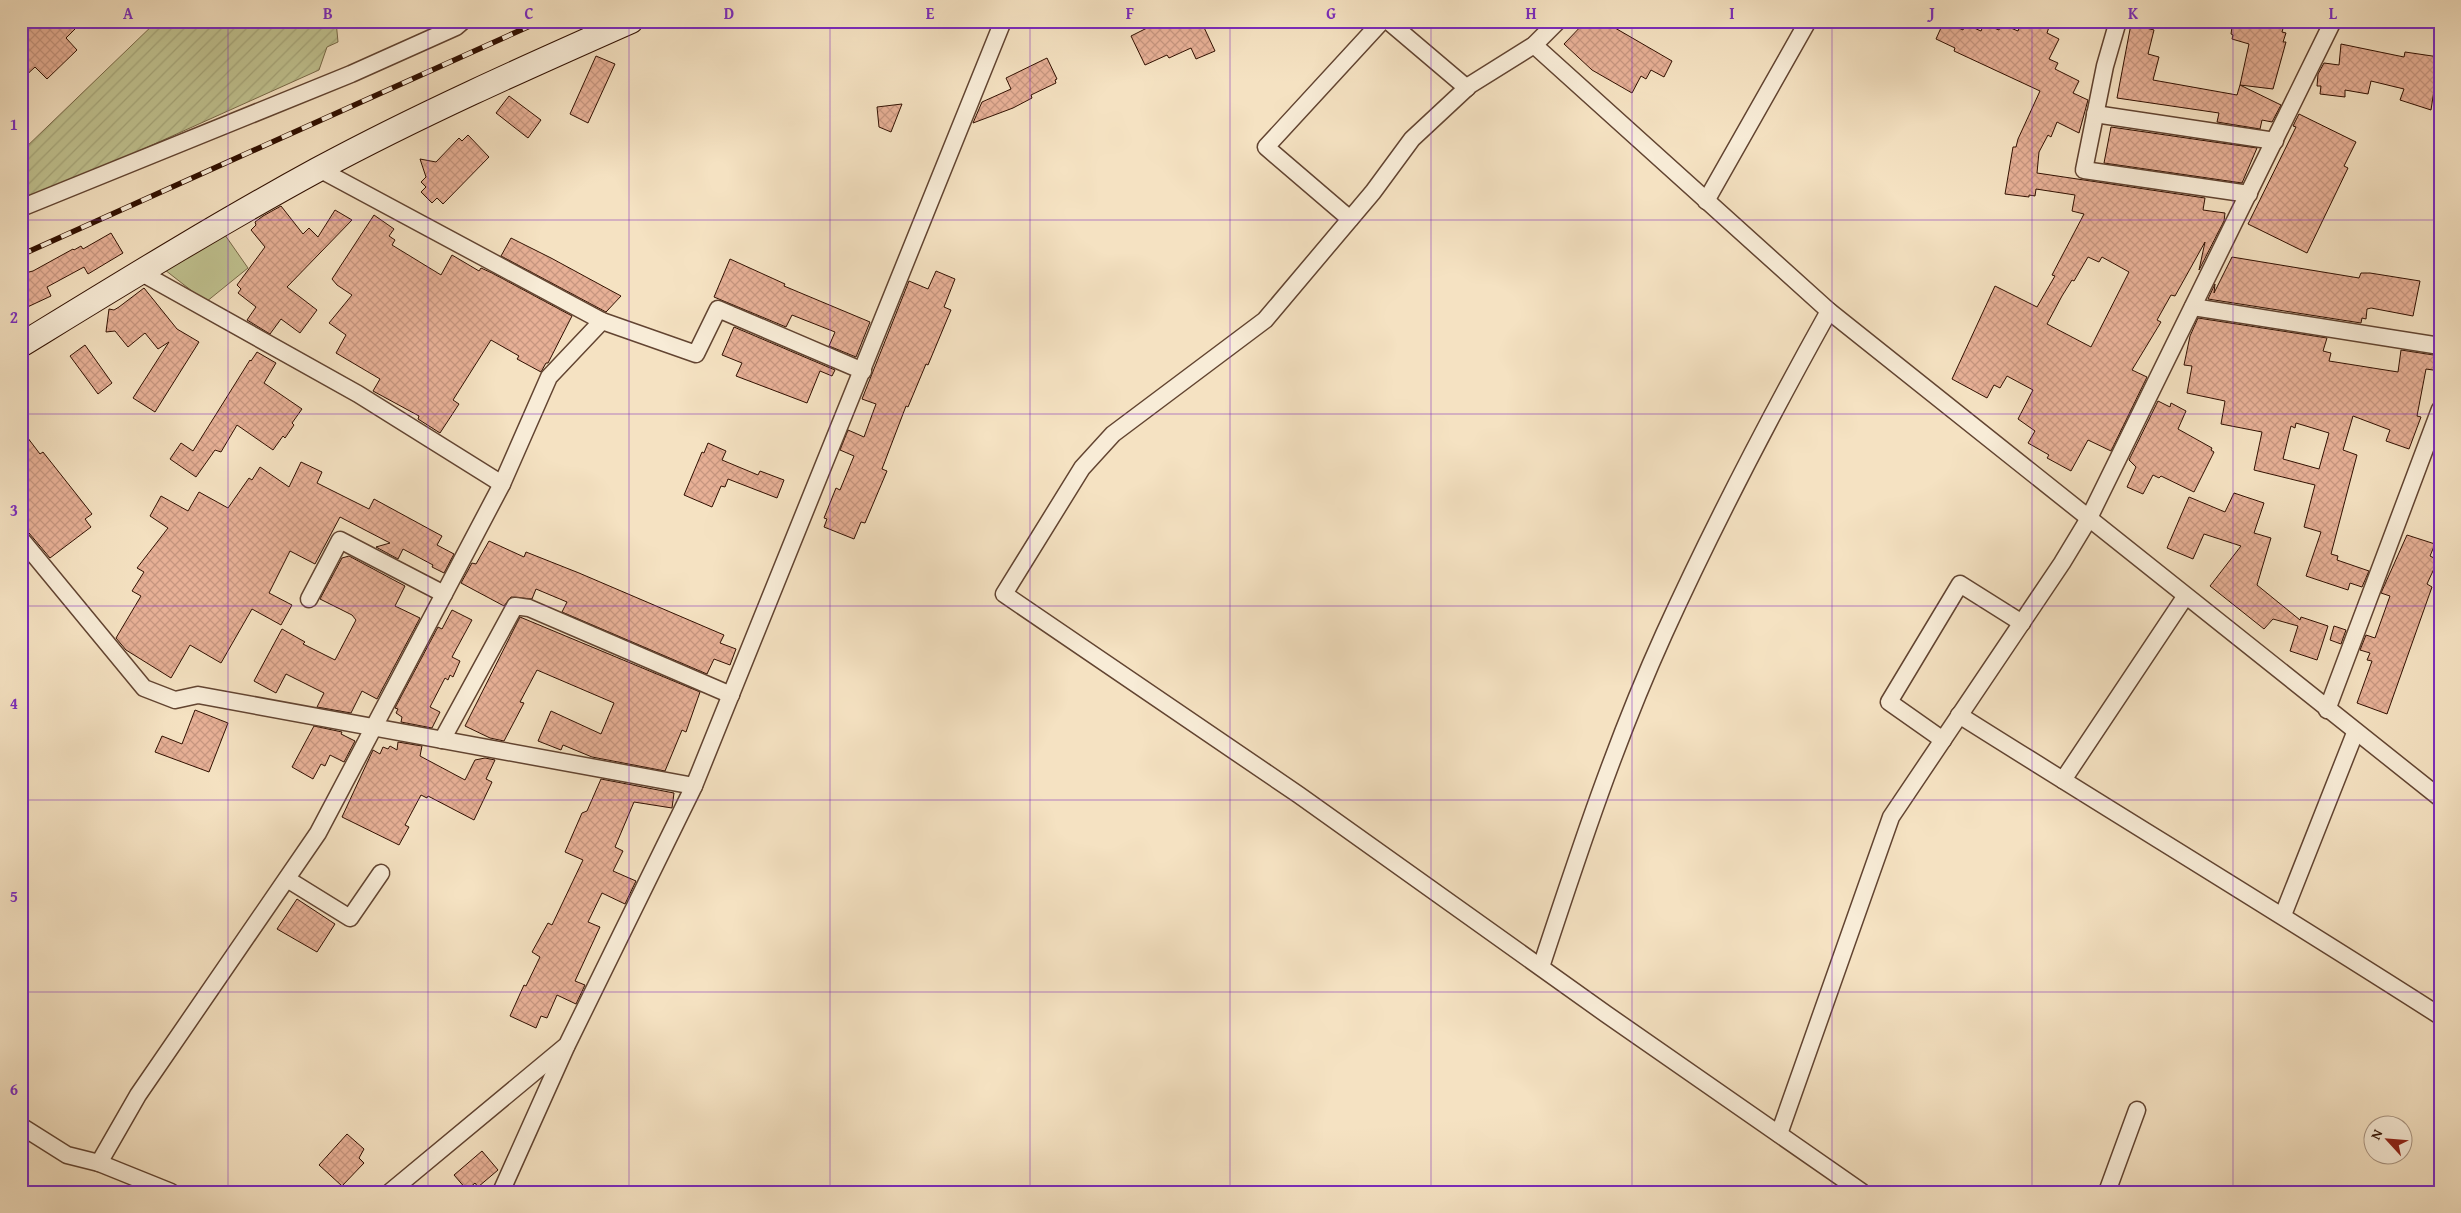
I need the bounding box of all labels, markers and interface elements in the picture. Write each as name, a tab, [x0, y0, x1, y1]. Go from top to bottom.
text: A	[123, 1, 134, 25]
text: B	[323, 1, 333, 25]
text: C	[524, 1, 534, 25]
text: D	[724, 1, 734, 25]
text: E	[926, 1, 935, 25]
text: F	[1126, 1, 1134, 25]
text: G	[1326, 1, 1336, 25]
text: H	[1525, 1, 1537, 25]
text: I	[1729, 1, 1735, 25]
text: J	[1926, 1, 1935, 25]
text: K	[2128, 1, 2139, 25]
text: L	[2329, 1, 2338, 25]
text: 1	[10, 112, 18, 136]
text: 2	[10, 305, 18, 329]
text: 3	[10, 498, 18, 522]
text: 4	[10, 691, 18, 715]
text: 5	[10, 884, 18, 908]
text: 6	[10, 1077, 18, 1101]
north arrow	[2364, 1116, 2414, 1166]
text: N	[2365, 1125, 2388, 1143]

